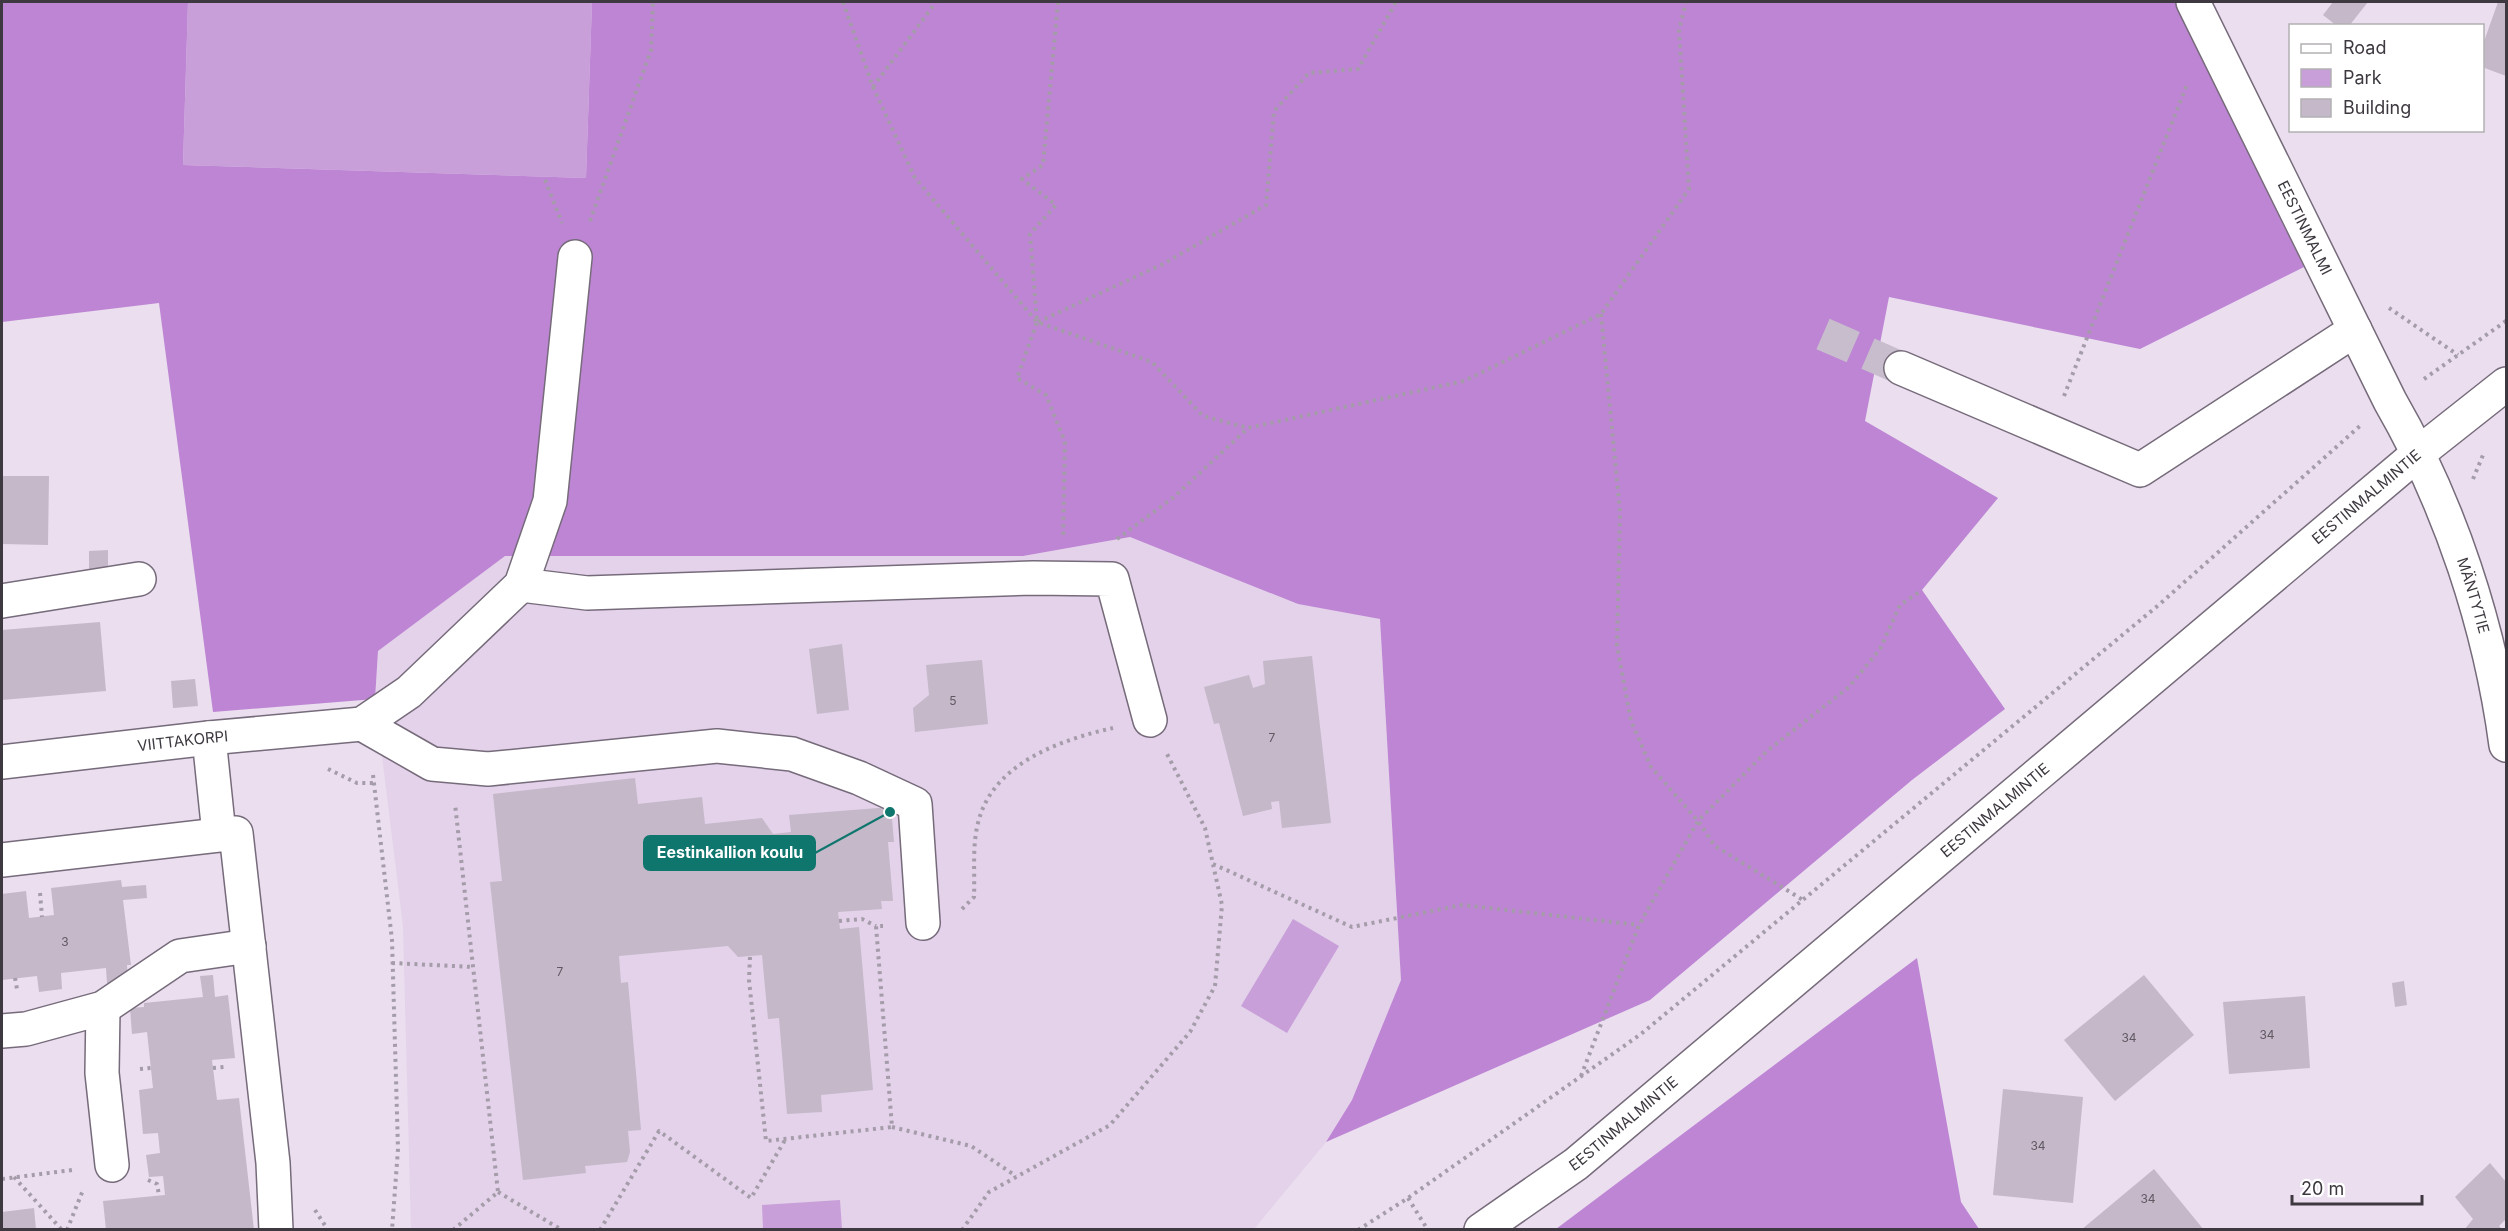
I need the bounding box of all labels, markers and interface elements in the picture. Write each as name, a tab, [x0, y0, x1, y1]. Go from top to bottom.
legend	[2289, 24, 2484, 132]
text: Road	[2343, 37, 2386, 58]
text: Park	[2343, 67, 2382, 88]
text: Building	[2343, 97, 2411, 118]
street label: EESTINMALMI	[2274, 177, 2336, 278]
street label: EESTINMALMINTIE	[2308, 445, 2425, 548]
street label: MÄNTYTIE	[2453, 555, 2494, 636]
house number: 5	[949, 693, 957, 708]
street label: VIITTAKORPI	[136, 726, 229, 755]
house number: 7	[1269, 730, 1276, 745]
street label: EESTINMALMINTIE	[1936, 759, 2053, 861]
callout: Eestinkallion koulu	[644, 836, 815, 870]
text: Eestinkallion koulu	[657, 842, 803, 862]
house number: 3	[61, 934, 69, 949]
house number: 7	[557, 964, 564, 979]
house number: 34	[2259, 1027, 2275, 1042]
house number: 34	[2121, 1030, 2137, 1045]
street label: EESTINMALMINTIE	[1565, 1072, 1682, 1175]
house number: 34	[2030, 1138, 2046, 1153]
scale bar	[2292, 1168, 2422, 1206]
text: 20 m	[2301, 1178, 2344, 1199]
house number: 34	[2140, 1191, 2156, 1206]

